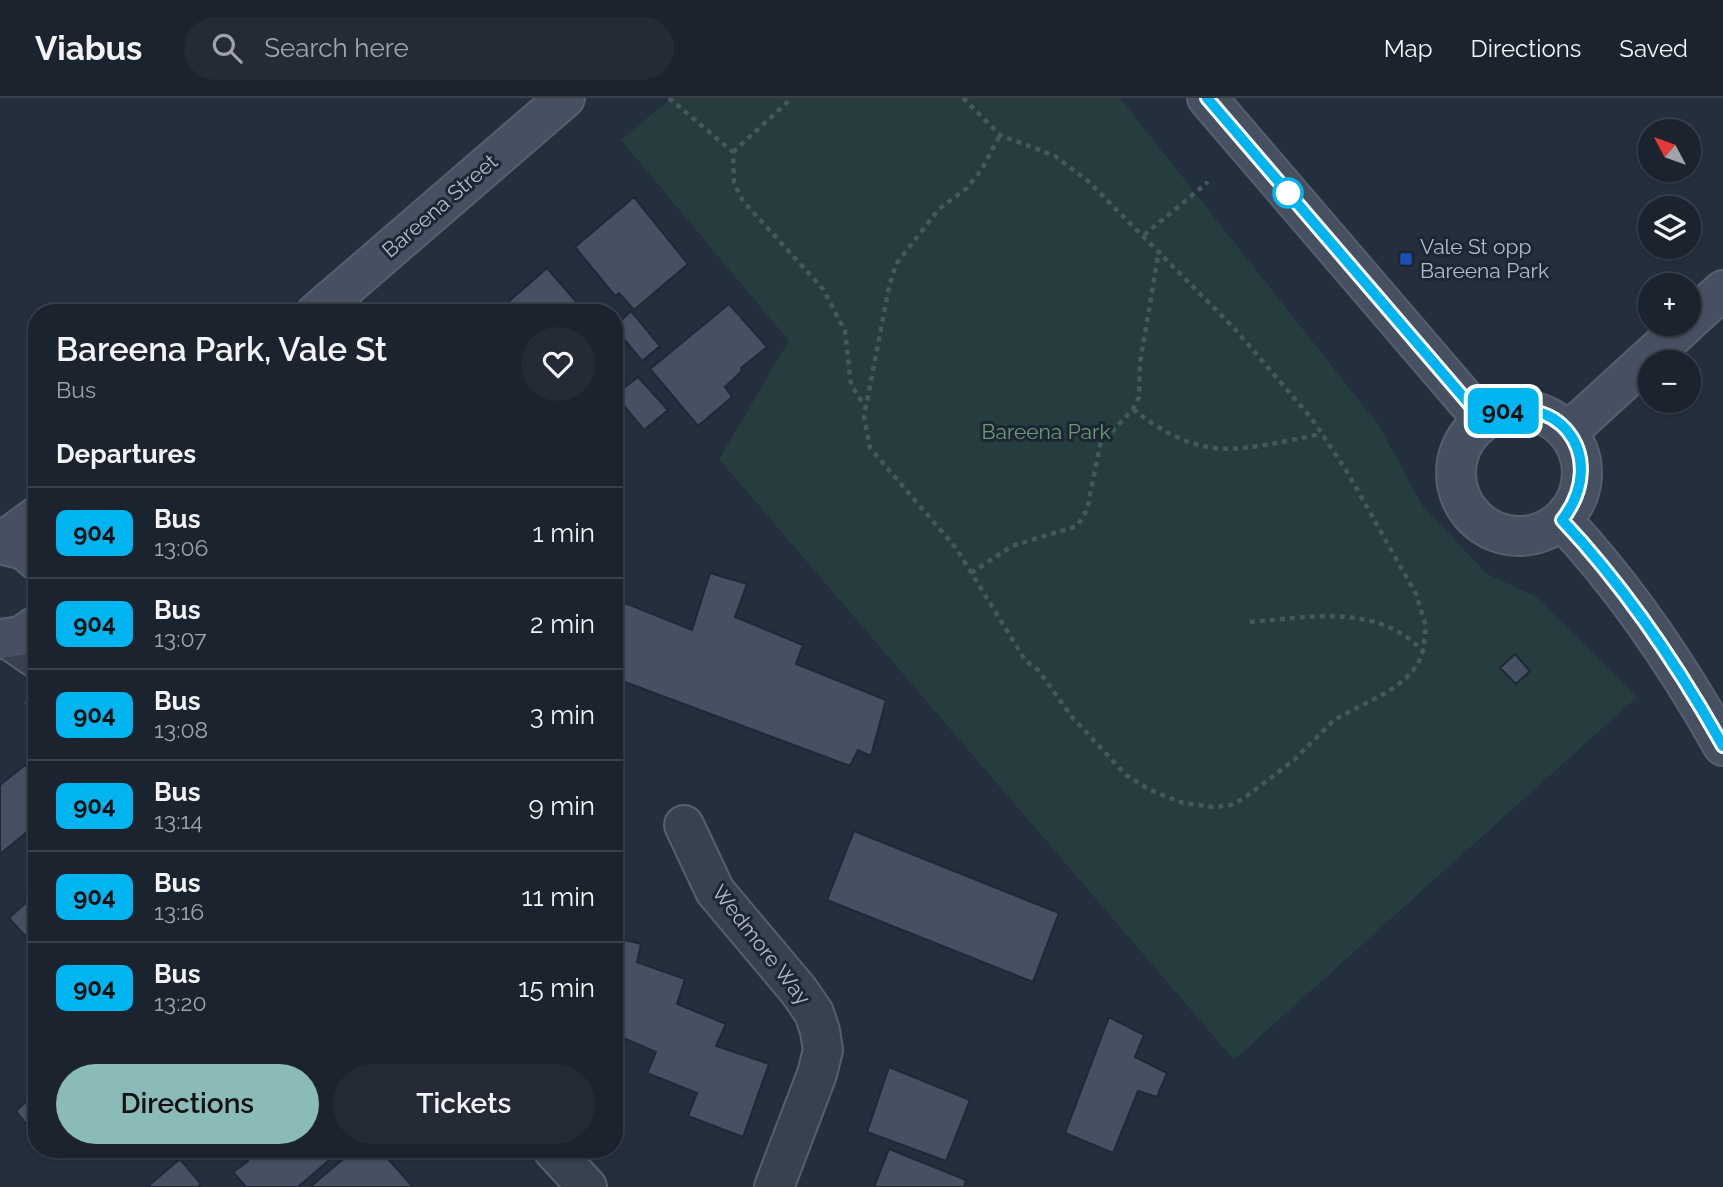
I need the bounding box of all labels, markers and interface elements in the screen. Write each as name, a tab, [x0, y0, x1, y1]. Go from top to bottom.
search box	[184, 17, 674, 80]
text: Viabus	[35, 29, 142, 68]
icon: search	[208, 29, 246, 67]
text: Search here	[264, 33, 409, 63]
text: Map	[1384, 34, 1433, 63]
text: Directions	[1471, 34, 1581, 63]
text: Saved	[1619, 34, 1688, 63]
north arrow	[1638, 119, 1701, 182]
map controls	[1638, 119, 1701, 413]
street label: Bareena Street	[377, 149, 502, 262]
unlabelled marker	[1273, 178, 1303, 208]
button: layers	[1638, 196, 1701, 259]
place label: Vale St opp Bareena Park	[1420, 234, 1549, 283]
marker: Vale St opp Bareena Park	[1398, 251, 1414, 267]
button: +	[1638, 273, 1701, 336]
button: heart	[521, 327, 595, 401]
text: Bareena Park, Vale St	[56, 330, 387, 369]
button: −	[1638, 350, 1701, 413]
text: Bus	[56, 376, 96, 403]
line badge: 904	[1463, 388, 1543, 434]
text: 904	[1482, 396, 1524, 425]
park label: Bareena Park	[981, 419, 1111, 444]
text: Departures	[56, 439, 196, 469]
text: Bus	[154, 504, 201, 534]
text: 904	[73, 518, 116, 547]
text: 1 min	[533, 518, 595, 548]
text: 13:06	[154, 534, 208, 561]
text: Bus	[154, 595, 201, 625]
text: 904	[73, 609, 116, 638]
text: 2 min	[530, 609, 595, 639]
text: 13:07	[154, 625, 207, 652]
text: Bus	[154, 686, 201, 716]
text: 904	[73, 700, 116, 729]
text: 3 min	[530, 700, 595, 730]
text: 13:08	[154, 716, 208, 743]
text: Bus	[154, 777, 201, 807]
text: 904	[73, 791, 116, 820]
text: 9 min	[528, 791, 595, 821]
text: 13:14	[154, 807, 203, 834]
text: Bus	[154, 868, 201, 898]
street label: Wedmore Way	[707, 880, 816, 1010]
text: 904	[73, 882, 116, 911]
text: 11 min	[521, 882, 595, 912]
text: 13:16	[154, 898, 204, 925]
text: Bus	[154, 959, 201, 989]
text: 904	[73, 973, 116, 1002]
text: 15 min	[518, 973, 595, 1003]
text: 13:20	[154, 989, 207, 1016]
button: Directions	[56, 1064, 319, 1144]
button: Tickets	[333, 1064, 595, 1144]

